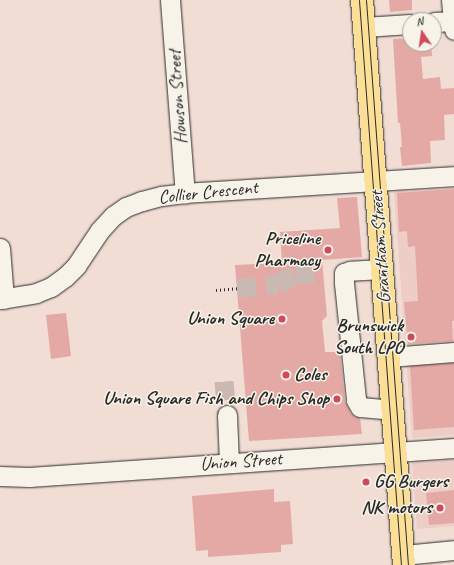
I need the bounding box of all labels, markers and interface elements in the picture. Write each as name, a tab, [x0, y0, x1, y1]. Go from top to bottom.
north arrow	[402, 12, 442, 52]
text: N	[415, 14, 424, 29]
street label: Howson Street	[163, 49, 193, 145]
street label: Collier Crescent	[157, 176, 259, 210]
street label: Grantham Street	[366, 190, 396, 304]
place label: Priceline Pharmacy	[255, 228, 320, 272]
marker: Priceline Pharmacy	[323, 245, 333, 255]
place label: Union Square	[188, 308, 274, 330]
marker: Union Square	[277, 314, 287, 324]
place label: Brunswick South LPO	[334, 315, 403, 359]
marker: Brunswick South LPO	[406, 332, 416, 342]
place label: Coles	[294, 364, 326, 386]
marker: Coles	[281, 370, 291, 380]
place label: Union Square Fish and Chips Shop	[103, 388, 329, 410]
marker: Union Square Fish and Chips Shop	[332, 394, 342, 404]
street label: Union Street	[199, 448, 283, 476]
place label: GG Burgers	[374, 471, 448, 493]
marker: GG Burgers	[361, 477, 371, 487]
place label: NK motors	[361, 497, 432, 519]
marker: NK motors	[435, 503, 445, 513]

